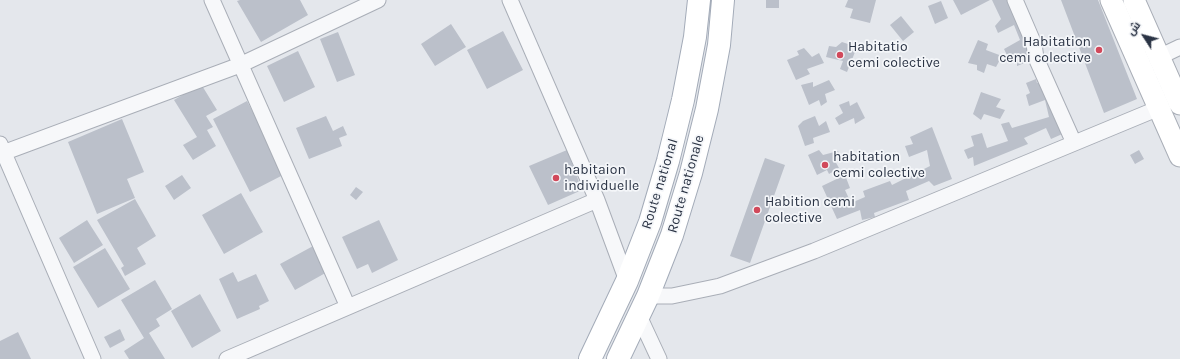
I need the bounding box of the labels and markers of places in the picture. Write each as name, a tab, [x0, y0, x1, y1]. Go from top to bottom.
place label: Habitation cemi colective	[999, 34, 1091, 66]
place label: Habitatio cemi colective	[848, 39, 940, 72]
marker: Habitation cemi colective	[1094, 45, 1104, 55]
marker: Habitatio cemi colective	[835, 50, 845, 60]
place label: habitation cemi colective	[833, 149, 925, 182]
marker: habitation cemi colective	[820, 160, 830, 170]
place label: habitaion individuelle	[564, 162, 639, 194]
marker: habitaion individuelle	[551, 173, 561, 183]
place label: Habition cemi colective	[765, 194, 855, 226]
marker: Habition cemi colective	[752, 205, 762, 215]

